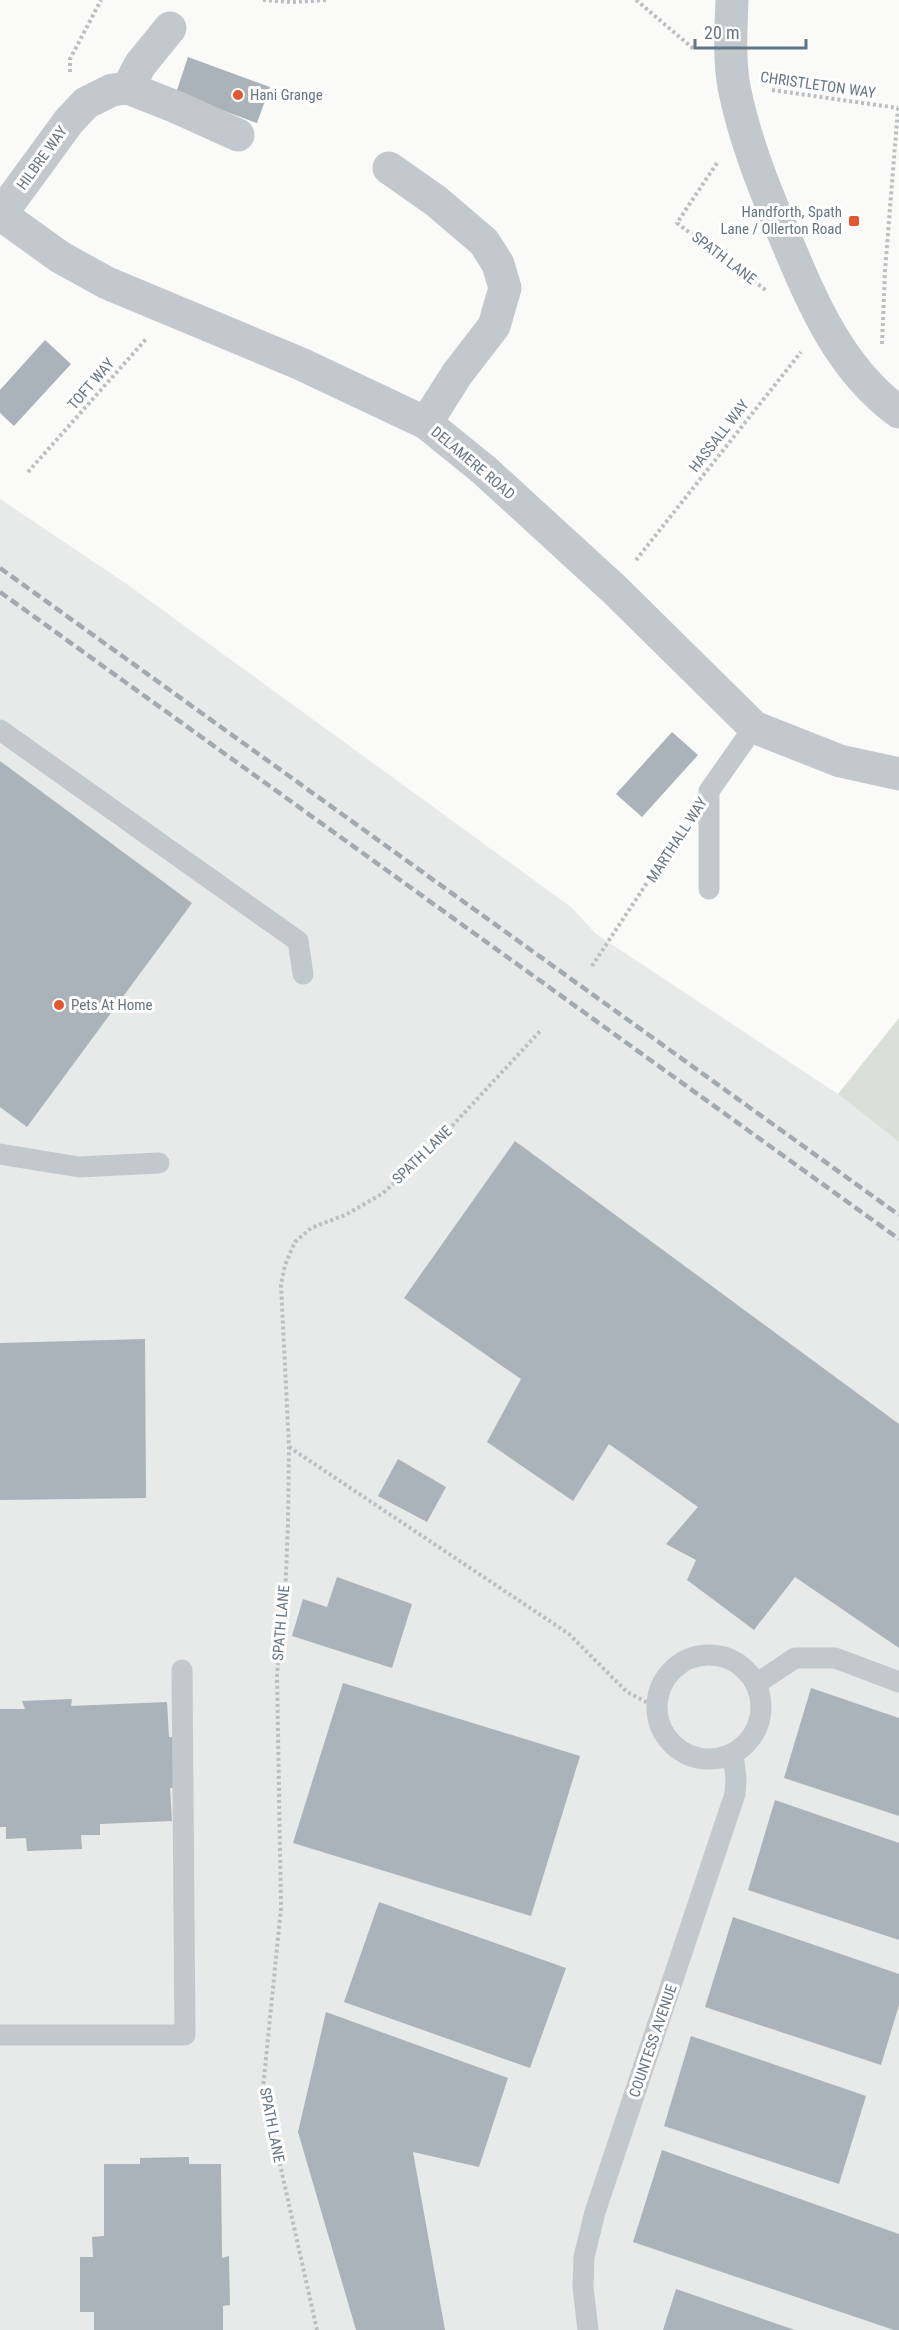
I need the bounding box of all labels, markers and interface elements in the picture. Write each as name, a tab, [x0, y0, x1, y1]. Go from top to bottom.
scale bar	[695, 12, 806, 50]
text: 20 m	[704, 22, 739, 43]
street label: CHRISTLETON WAY	[759, 68, 877, 102]
place label: Hani Grange	[250, 86, 323, 104]
marker: Hani Grange	[231, 88, 245, 102]
street label: HILBRE WAY	[13, 123, 71, 193]
place label: Handforth, Spath Lane / Ollerton Road	[720, 203, 842, 238]
marker: Handforth, Spath Lane / Ollerton Road	[847, 214, 861, 228]
street label: SPATH LANE	[688, 228, 760, 288]
street label: TOFT WAY	[64, 355, 118, 413]
street label: HASSALL WAY	[685, 396, 753, 476]
street label: DELAMERE ROAD	[428, 423, 518, 503]
street label: MARTHALL WAY	[643, 794, 711, 886]
place label: Pets At Home	[71, 996, 153, 1014]
marker: Pets At Home	[52, 998, 66, 1012]
street label: SPATH LANE	[388, 1122, 456, 1188]
street label: SPATH LANE	[269, 1584, 293, 1662]
street label: COUNTESS AVENUE	[625, 1982, 681, 2100]
street label: SPATH LANE	[256, 2086, 288, 2164]

